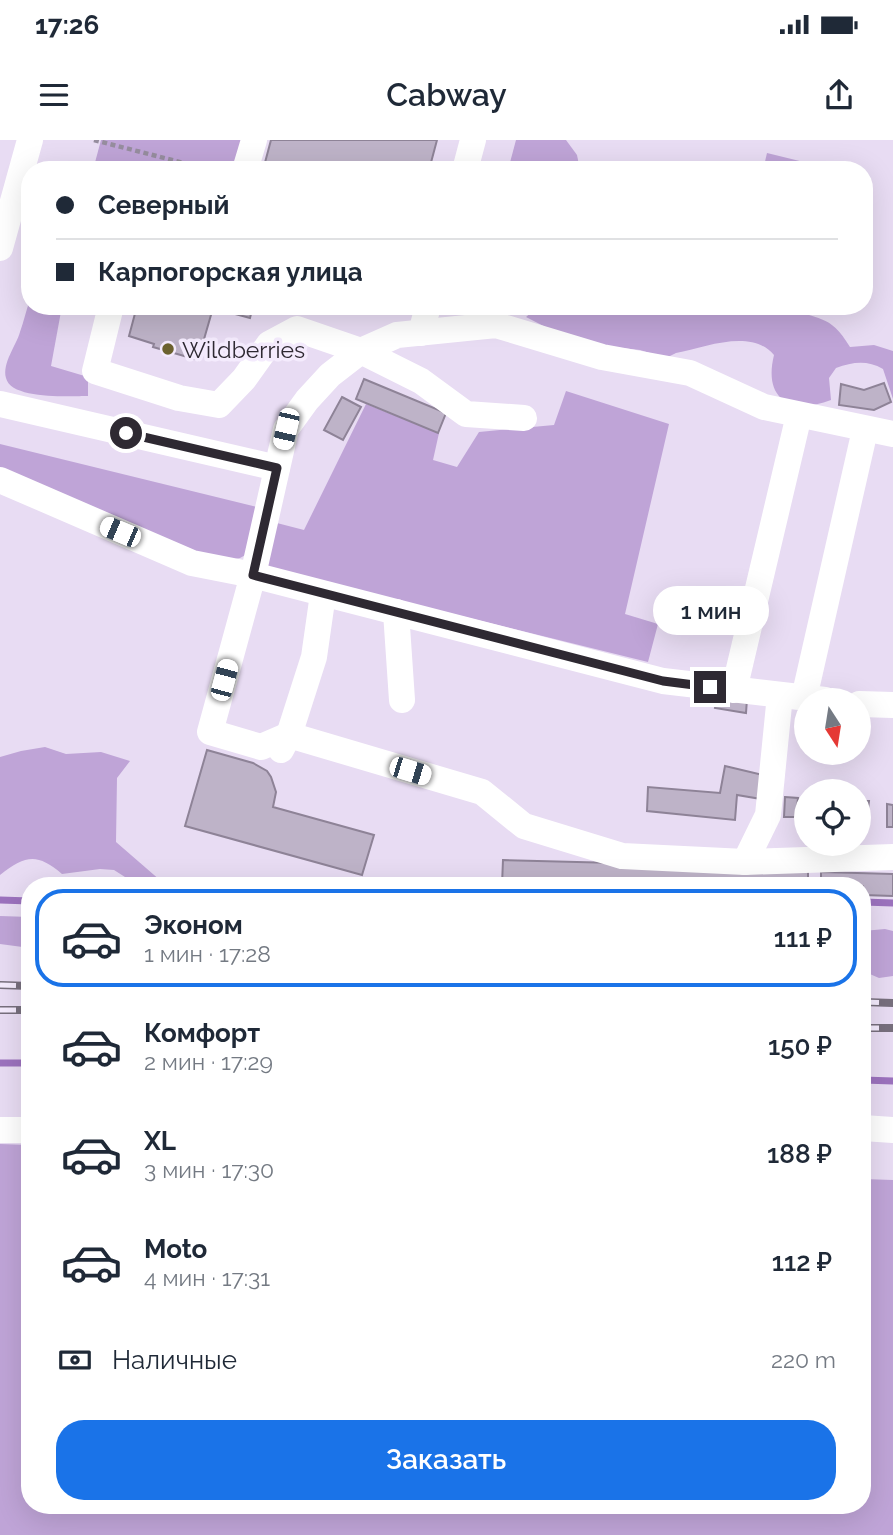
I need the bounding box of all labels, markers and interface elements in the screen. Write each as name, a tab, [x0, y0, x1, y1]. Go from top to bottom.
text: 17:26	[35, 10, 99, 40]
icon: menu	[35, 76, 73, 114]
text: Cabway	[386, 76, 507, 113]
icon: share	[820, 76, 858, 114]
text: Северный	[98, 190, 230, 220]
text: Карпогорская улица	[98, 257, 363, 287]
place label: Wildberries	[182, 336, 305, 363]
marker: Wildberries	[160, 341, 176, 357]
car	[272, 406, 301, 452]
route start	[110, 417, 142, 449]
car	[97, 514, 144, 550]
callout: 1 мин	[652, 586, 768, 634]
text: 1 мин	[681, 597, 741, 624]
car	[209, 657, 240, 703]
route end	[694, 671, 726, 703]
north arrow	[794, 688, 872, 765]
map controls	[794, 688, 871, 856]
car	[387, 755, 434, 787]
button: locate	[794, 779, 871, 856]
icon: car	[60, 907, 123, 970]
text: Эконом	[144, 910, 243, 940]
text: 111 ₽	[774, 923, 832, 953]
text: 1 мин · 17:28	[144, 940, 271, 967]
icon: car	[60, 1015, 123, 1078]
text: Комфорт	[144, 1018, 260, 1048]
text: 150 ₽	[768, 1031, 832, 1061]
text: 2 мин · 17:29	[144, 1048, 273, 1075]
icon: car	[60, 1123, 123, 1186]
text: XL	[144, 1126, 176, 1156]
text: 188 ₽	[767, 1139, 832, 1169]
text: 3 мин · 17:30	[144, 1156, 274, 1183]
icon: car	[60, 1231, 123, 1294]
text: Moto	[144, 1234, 207, 1264]
text: 112 ₽	[772, 1247, 832, 1277]
text: 4 мин · 17:31	[144, 1264, 270, 1291]
icon: cash	[56, 1341, 94, 1379]
text: Наличные	[112, 1345, 237, 1375]
text: 220 m	[771, 1346, 836, 1373]
button: Заказать	[56, 1420, 836, 1500]

